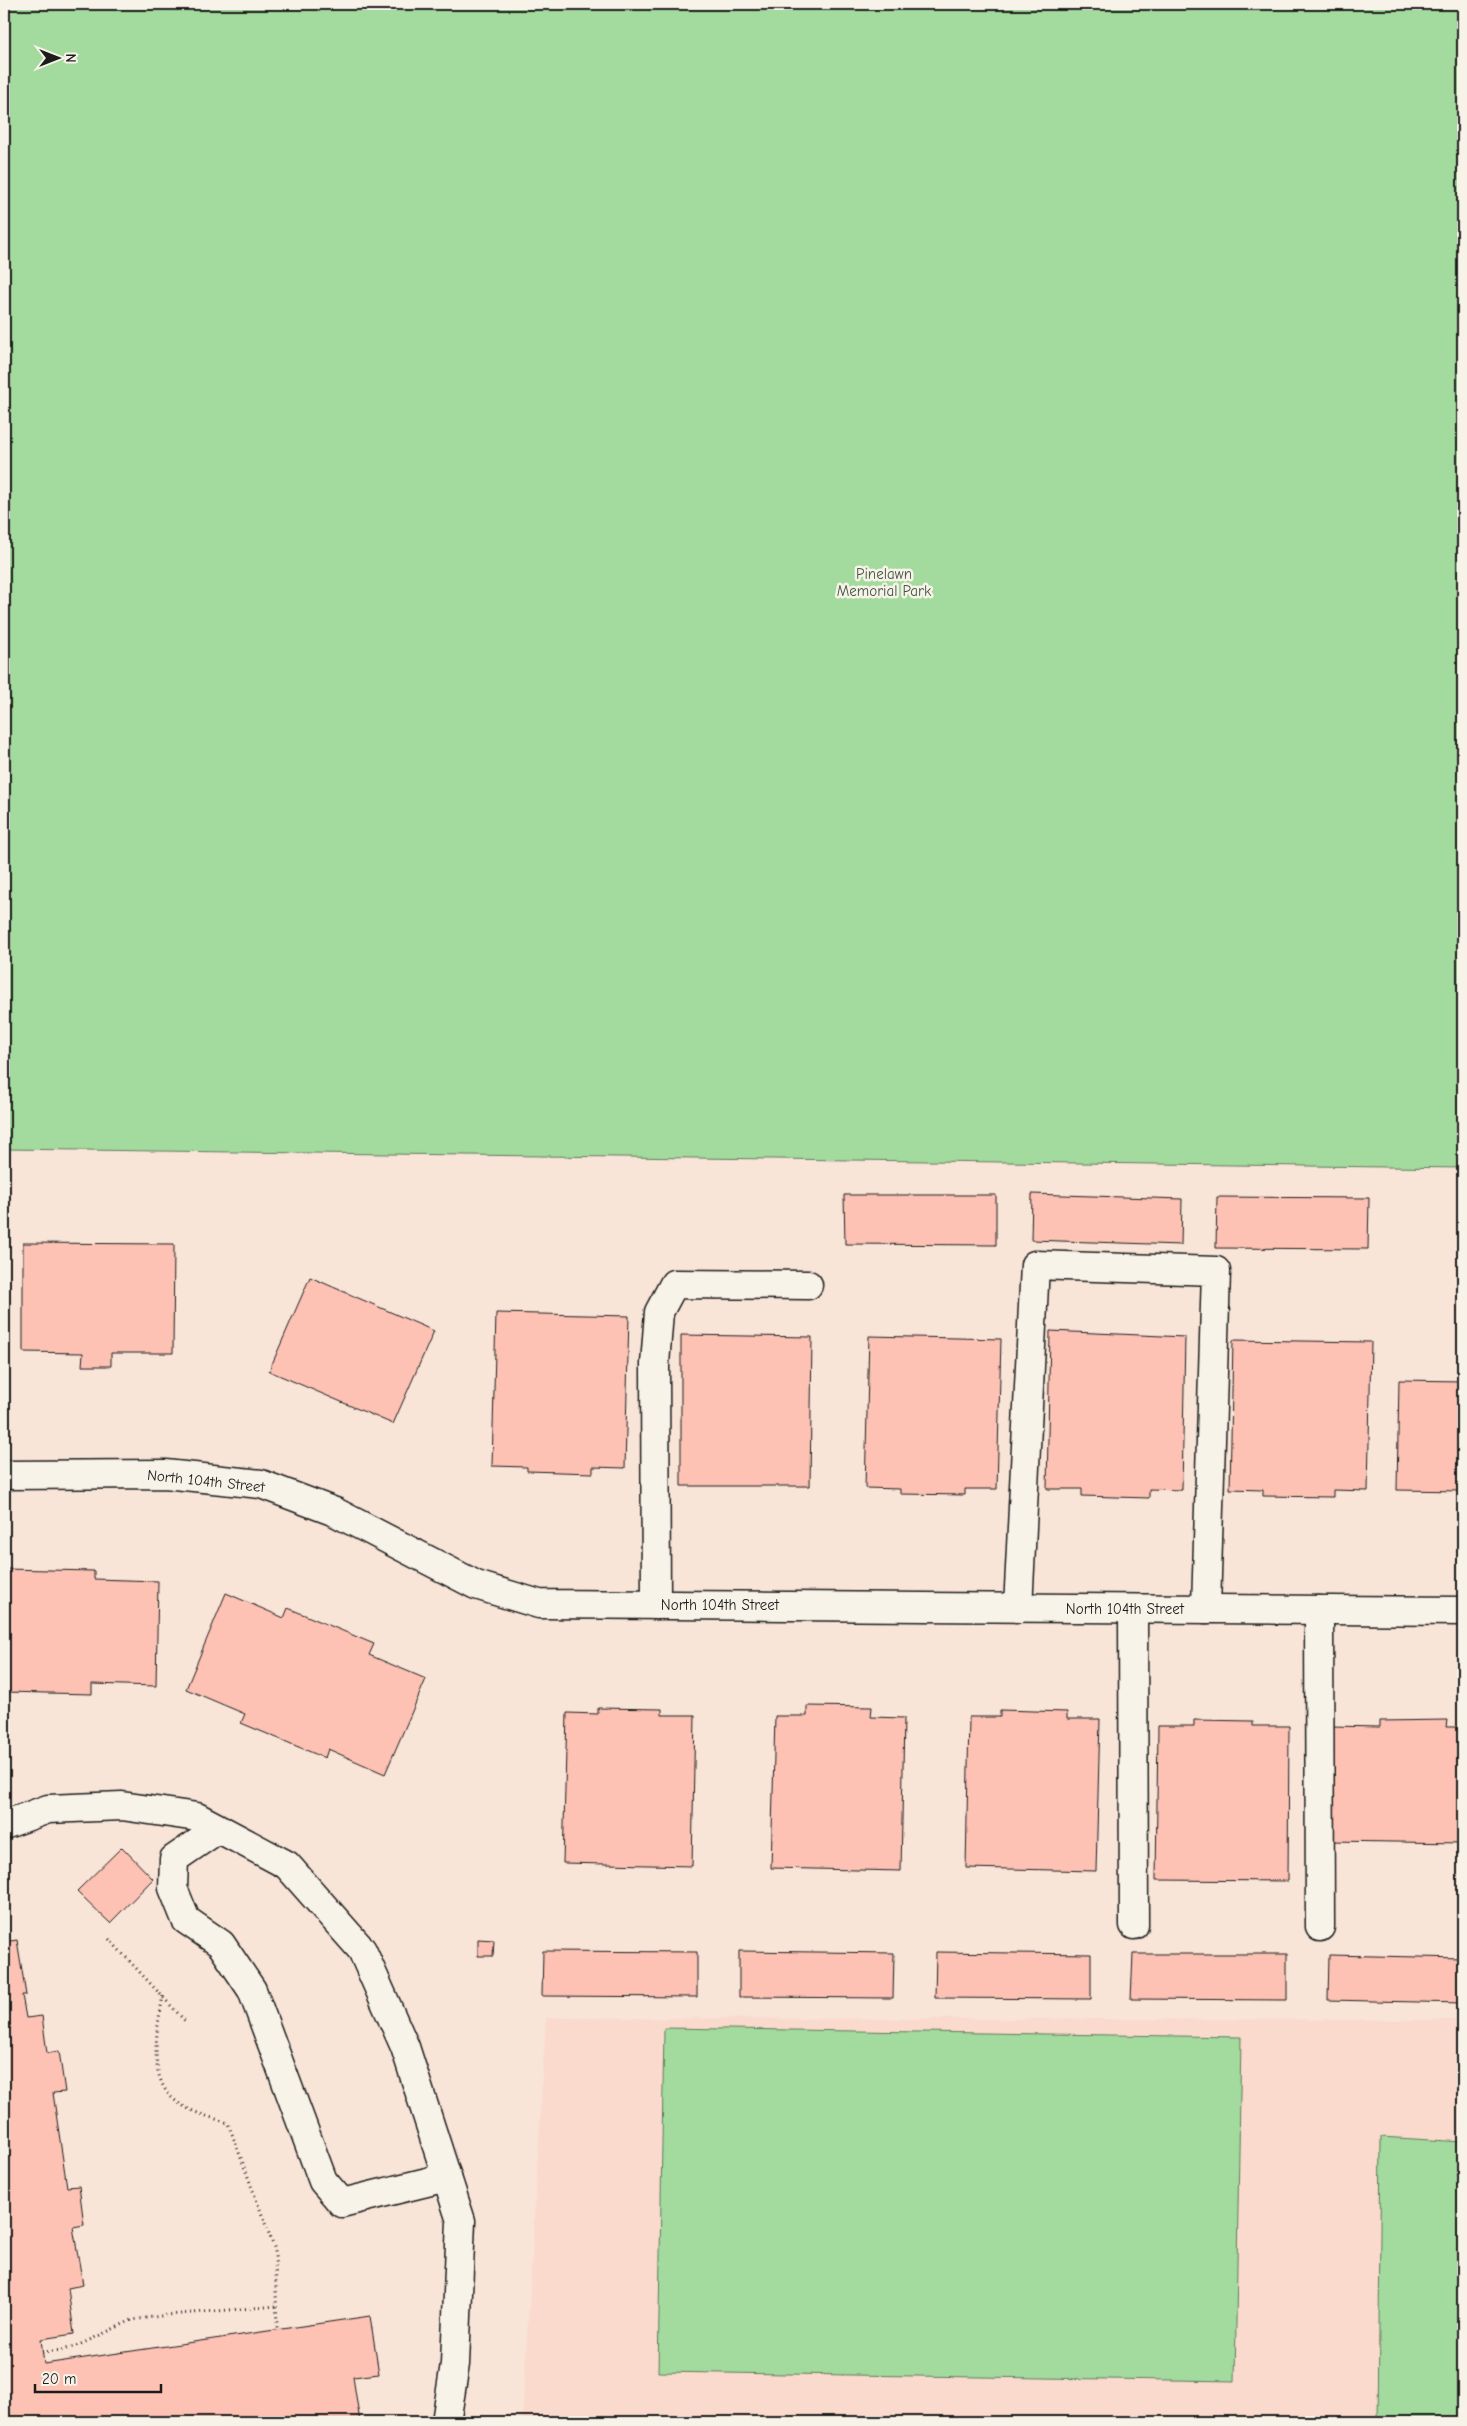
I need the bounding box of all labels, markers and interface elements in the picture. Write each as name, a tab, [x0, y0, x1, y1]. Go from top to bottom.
north arrow	[32, 32, 82, 82]
text: N	[62, 53, 79, 63]
park label: Pinelawn Memorial Park	[837, 565, 932, 600]
street label: North 104th Street	[146, 1466, 266, 1496]
street label: North 104th Street	[661, 1596, 780, 1614]
street label: North 104th Street	[1066, 1600, 1185, 1618]
scale bar	[35, 2361, 161, 2393]
text: 20 m	[42, 2370, 76, 2388]

